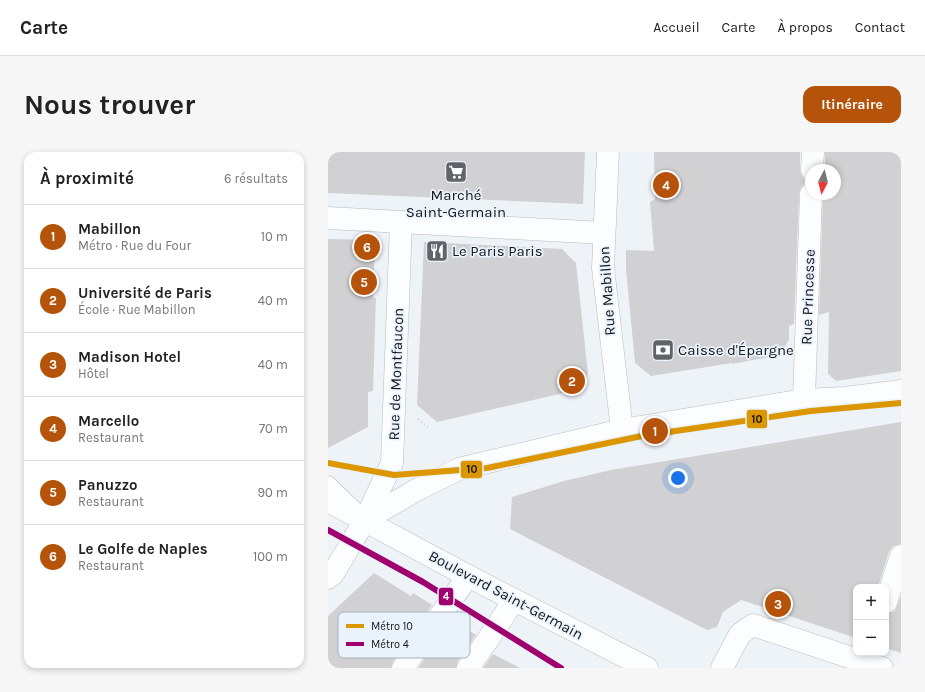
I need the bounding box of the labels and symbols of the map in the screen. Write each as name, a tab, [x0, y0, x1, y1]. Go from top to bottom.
supermarket icon: Marché Saint-Germain	[443, 159, 469, 185]
north arrow	[805, 164, 841, 200]
pin: 4	[653, 170, 679, 200]
place label: Marché Saint-Germain	[406, 186, 506, 221]
pin: 6	[354, 232, 380, 262]
restaurant icon: Le Paris Paris	[424, 238, 450, 264]
place label: Le Paris Paris	[452, 242, 543, 260]
street label: Rue Mabillon	[595, 246, 619, 336]
street label: Rue Princesse	[797, 249, 819, 345]
pin: 5	[351, 267, 377, 297]
street label: Rue de Montfaucon	[385, 307, 407, 441]
bank icon: Caisse d'Épargne	[650, 337, 676, 363]
place label: Caisse d'Épargne	[678, 341, 794, 359]
pin: 2	[559, 366, 585, 396]
line badge: 10	[746, 409, 768, 429]
text: 10	[752, 413, 762, 426]
pin: 1	[642, 416, 668, 446]
line badge: 10	[460, 460, 483, 479]
text: 10	[467, 463, 477, 476]
your location	[668, 468, 688, 488]
street label: Boulevard Saint-Germain	[426, 547, 586, 643]
line badge: 4	[438, 587, 454, 606]
pin: 3	[765, 589, 791, 619]
text: 4	[443, 590, 450, 603]
legend	[338, 612, 470, 658]
text: Métro 10	[371, 620, 413, 633]
text: Métro 4	[371, 638, 409, 651]

